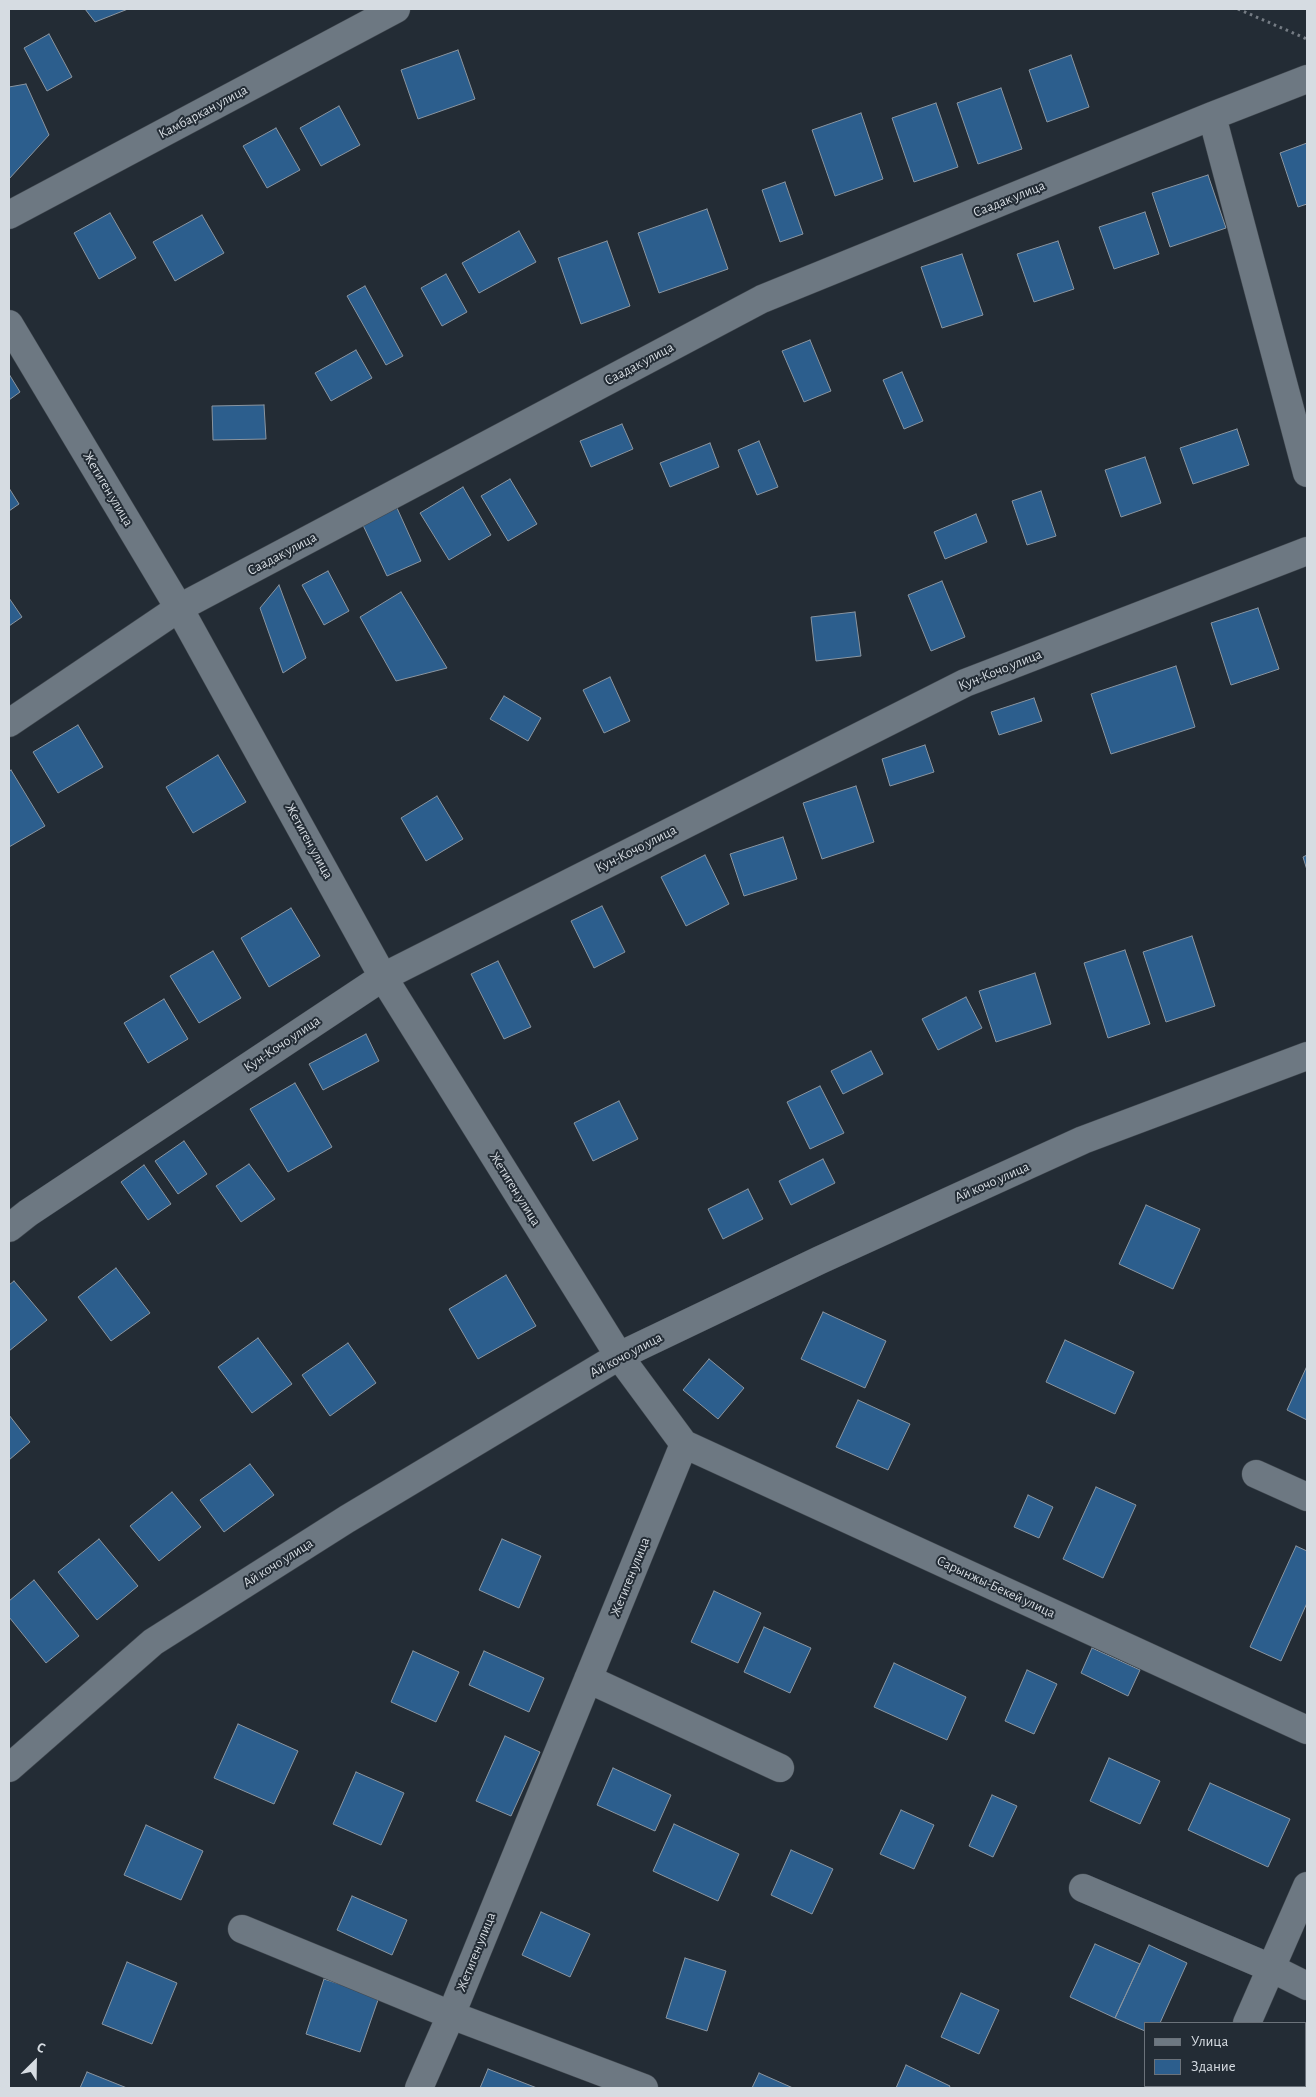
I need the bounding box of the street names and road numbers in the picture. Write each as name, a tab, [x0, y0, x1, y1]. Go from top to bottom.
street label: Камбаркан улица	[156, 81, 250, 143]
street label: Саадак улица	[971, 177, 1047, 221]
street label: Саадак улица	[601, 339, 677, 389]
street label: Жетиген улица	[79, 449, 137, 529]
street label: Саадак улица	[244, 529, 320, 579]
street label: Кун-Кочо улица	[956, 646, 1044, 694]
street label: Жетиген улица	[281, 800, 337, 882]
street label: Кун-Кочо улица	[593, 821, 679, 877]
street label: Кун-Кочо улица	[241, 1012, 323, 1076]
street label: Жетиген улица	[486, 1149, 544, 1229]
street label: Ай кочо улица	[952, 1158, 1032, 1206]
street label: Ай кочо улица	[587, 1329, 665, 1381]
street label: Ай кочо улица	[240, 1535, 316, 1591]
street label: Жетиген улица	[606, 1535, 654, 1619]
street label: Сарынжы-Бекей улица	[934, 1552, 1058, 1622]
street label: Жетиген улица	[452, 1910, 500, 1994]

